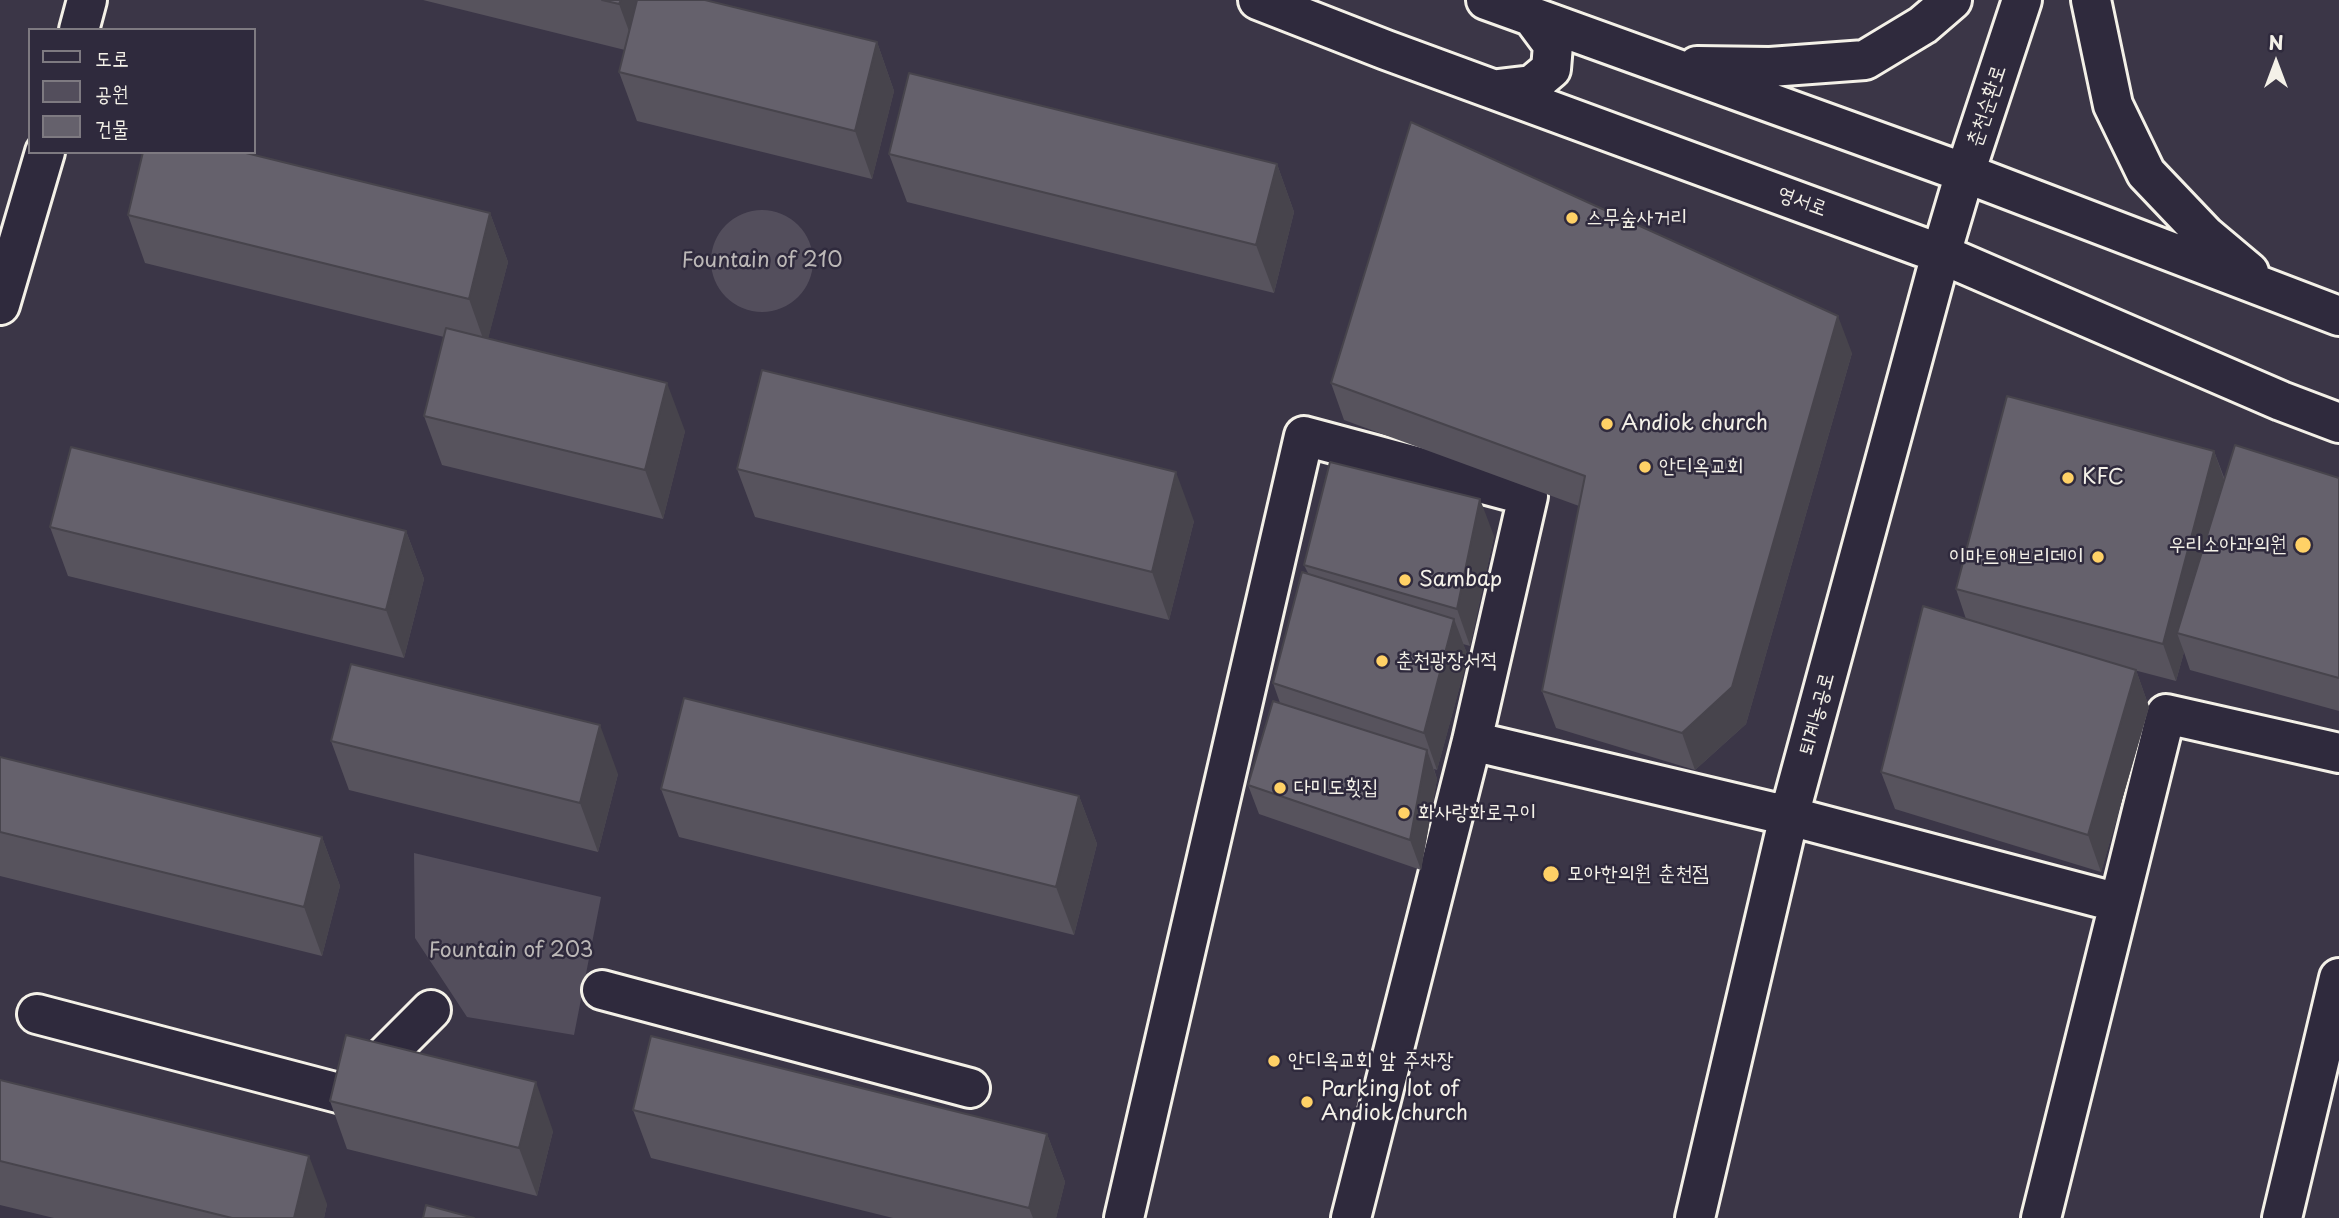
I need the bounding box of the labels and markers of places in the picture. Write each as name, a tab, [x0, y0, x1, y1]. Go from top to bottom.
place label: 스무숲사거리	[1586, 205, 1687, 231]
marker: 스무숲사거리	[1564, 210, 1580, 226]
place label: Andiok church	[1621, 411, 1768, 437]
marker: Andiok church	[1599, 416, 1615, 432]
place label: 안디옥교회	[1659, 454, 1743, 480]
marker: 안디옥교회	[1637, 459, 1653, 475]
place label: KFC	[2082, 465, 2124, 491]
marker: KFC	[2060, 470, 2076, 486]
place label: 우리소아과의원	[2169, 532, 2287, 558]
marker: 우리소아과의원	[2293, 535, 2313, 555]
place label: 이마트애브리데이	[1949, 544, 2084, 570]
marker: 이마트애브리데이	[2090, 549, 2106, 565]
place label: Sambap	[1419, 567, 1502, 593]
marker: Sambap	[1397, 572, 1413, 588]
place label: 춘천광장서적	[1396, 648, 1497, 674]
marker: 춘천광장서적	[1374, 653, 1390, 669]
place label: 다미도횟집	[1294, 775, 1378, 801]
marker: 다미도횟집	[1272, 780, 1288, 796]
place label: 화사랑화로구이	[1418, 800, 1536, 826]
marker: 화사랑화로구이	[1396, 805, 1412, 821]
place label: 모아한의원 춘천점	[1567, 861, 1709, 887]
marker: 모아한의원 춘천점	[1541, 864, 1561, 884]
place label: 안디옥교회 앞 주차장	[1288, 1048, 1454, 1074]
marker: 안디옥교회 앞 주차장	[1266, 1053, 1282, 1069]
place label: Parking lot of Andiok church	[1321, 1077, 1468, 1127]
marker: Parking lot of Andiok church	[1299, 1094, 1315, 1110]

